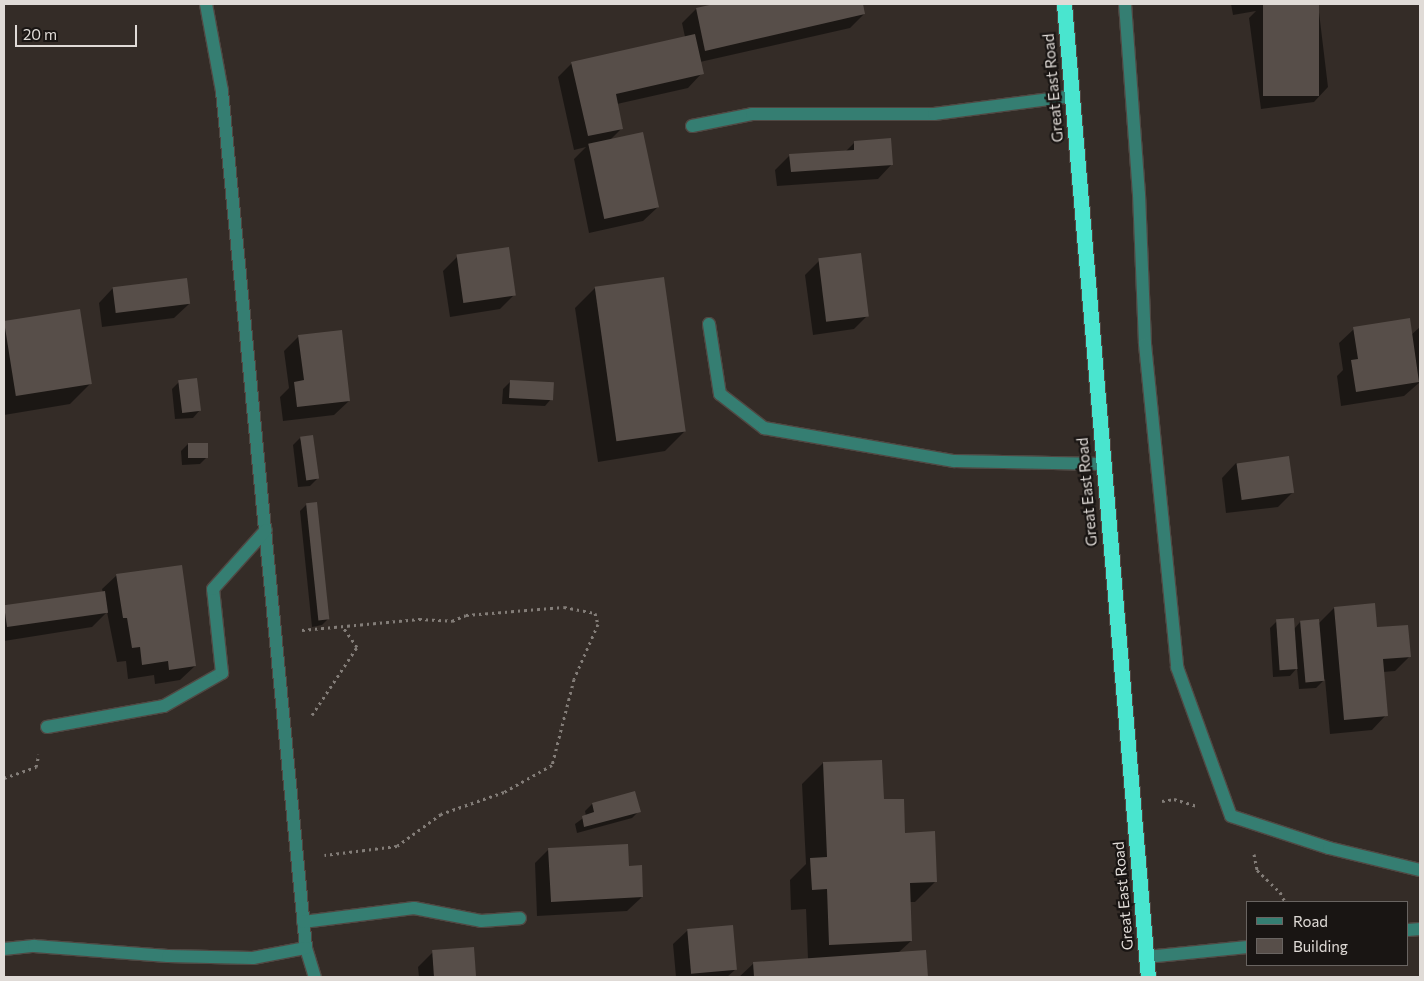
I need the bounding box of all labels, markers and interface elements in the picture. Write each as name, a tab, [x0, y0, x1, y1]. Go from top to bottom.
scale bar	[18, 15, 140, 47]
text: 20 m	[23, 25, 57, 43]
street label: Great East Road	[1039, 33, 1067, 143]
street label: Great East Road	[1073, 437, 1101, 547]
street label: Great East Road	[1109, 841, 1137, 951]
legend	[1246, 901, 1409, 966]
text: Road	[1293, 912, 1328, 930]
text: Building	[1293, 937, 1348, 955]

